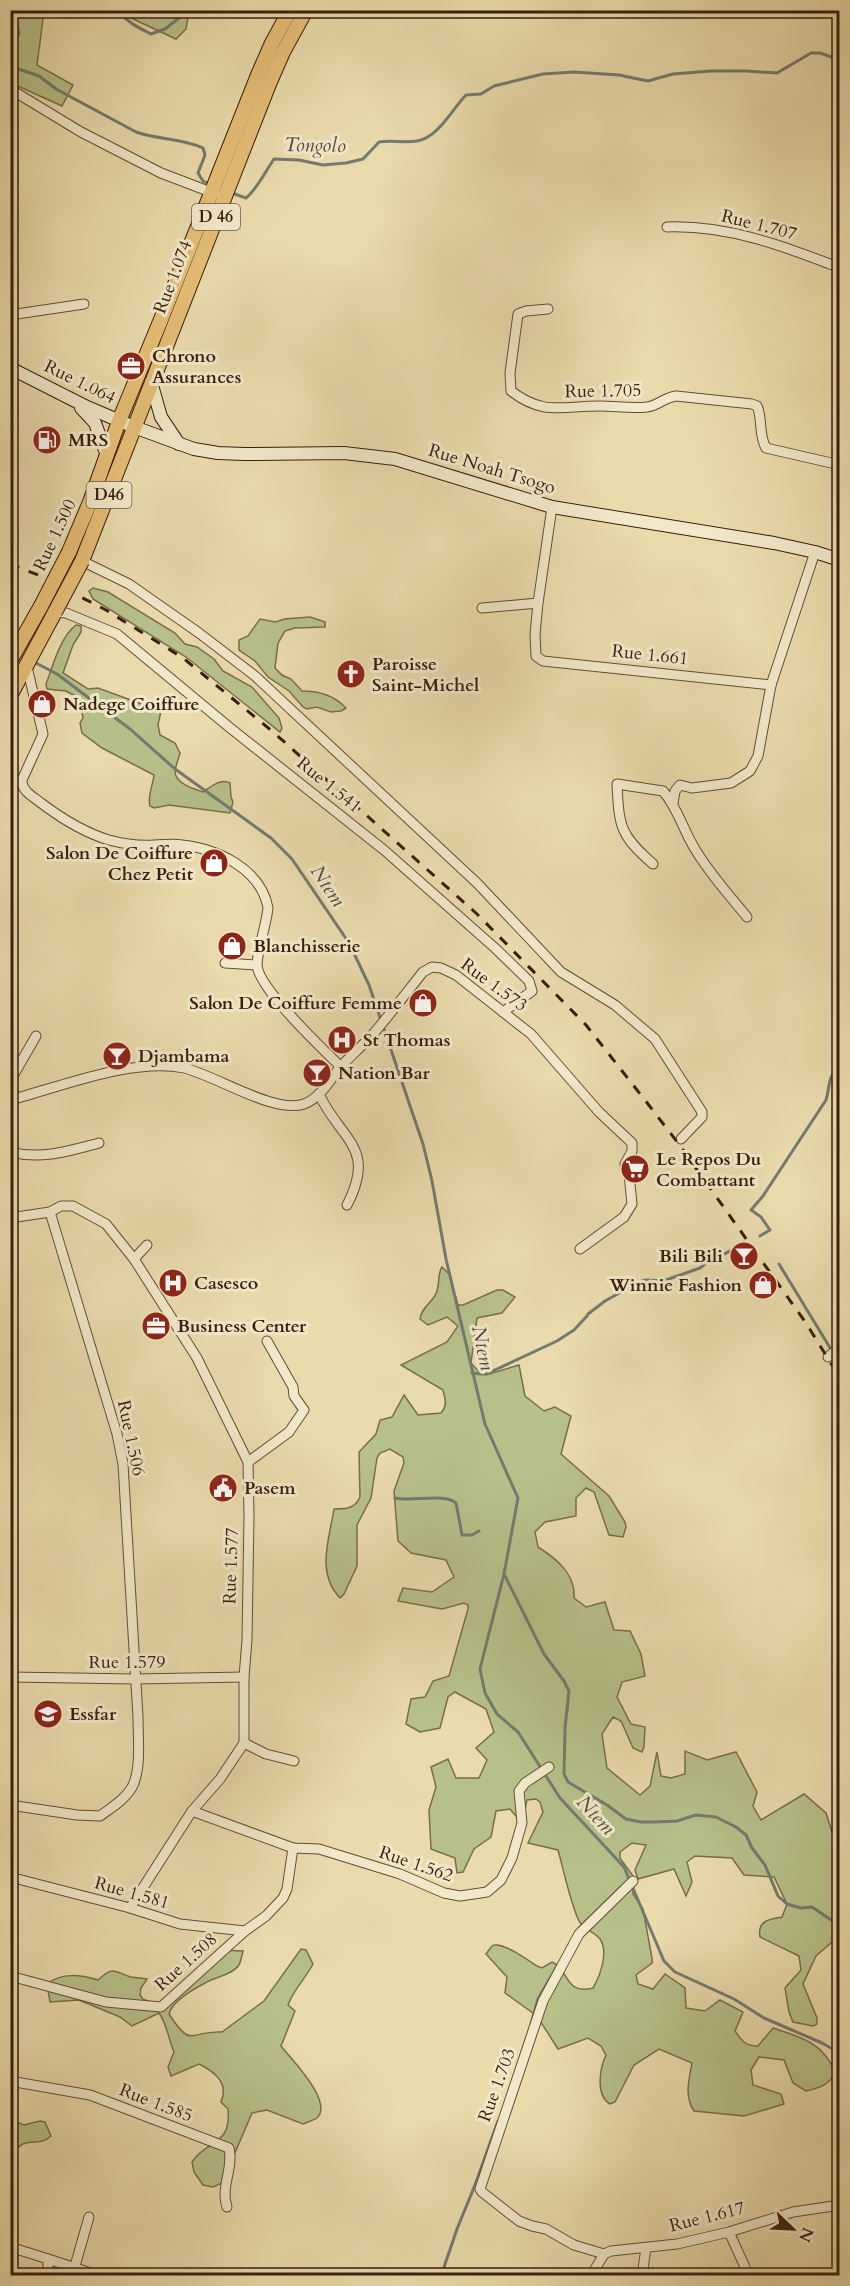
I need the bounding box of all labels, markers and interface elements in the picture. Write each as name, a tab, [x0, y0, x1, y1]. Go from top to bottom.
water label: Tongolo	[284, 131, 346, 159]
road number: D 46	[192, 204, 240, 230]
street label: Rue 1.707	[719, 204, 799, 246]
street label: Rue 1.074	[148, 237, 198, 317]
place label: Chrono Assurances	[152, 344, 241, 390]
office icon: Chrono Assurances	[115, 350, 147, 382]
street label: Rue 1.064	[40, 354, 120, 410]
street label: Rue 1.705	[564, 378, 642, 404]
fuel station icon: MRS	[31, 424, 63, 456]
place label: MRS	[68, 428, 108, 453]
street label: Rue Noah Tsogo	[425, 438, 559, 500]
road number: D46	[86, 482, 132, 508]
street label: Rue 1.500	[27, 495, 83, 575]
street label: Rue 1.661	[610, 639, 690, 671]
place label: Paroisse Saint-Michel	[372, 652, 479, 698]
church icon: Paroisse Saint-Michel	[335, 658, 367, 690]
shop icon: Nadege Coiffure	[26, 688, 58, 720]
place label: Nadege Coiffure	[63, 692, 200, 717]
street label: Rue 1.541	[291, 751, 367, 819]
place label: Salon De Coiffure Chez Petit	[46, 841, 194, 887]
shop icon: Salon De Coiffure Chez Petit	[198, 847, 230, 879]
water label: Ntem	[304, 860, 352, 912]
shop icon: Blanchisserie	[216, 930, 248, 962]
place label: Blanchisserie	[253, 934, 361, 959]
street label: Rue 1.573	[456, 952, 532, 1018]
shop icon: Salon De Coiffure Femme	[407, 987, 439, 1019]
place label: Salon De Coiffure Femme	[189, 991, 402, 1016]
hospital icon: St Thomas	[326, 1024, 358, 1056]
place label: St Thomas	[363, 1028, 450, 1053]
bar icon: Djambama	[101, 1040, 133, 1072]
place label: Djambama	[138, 1044, 229, 1069]
bar icon: Nation Bar	[301, 1057, 333, 1089]
place label: Nation Bar	[338, 1061, 431, 1086]
place label: Le Repos Du Combattant	[656, 1147, 762, 1193]
supermarket icon: Le Repos Du Combattant	[619, 1153, 651, 1185]
bar icon: Bili Bili	[728, 1240, 760, 1272]
place label: Bili Bili	[659, 1244, 723, 1269]
hospital icon: Casesco	[157, 1267, 189, 1299]
shop icon: Winnie Fashion	[747, 1269, 779, 1301]
place label: Casesco	[194, 1271, 258, 1296]
place label: Winnie Fashion	[608, 1273, 742, 1298]
office icon: Business Center	[140, 1310, 172, 1342]
place label: Business Center	[177, 1314, 307, 1339]
water label: Ntem	[465, 1323, 501, 1373]
street label: Rue 1.506	[111, 1398, 151, 1478]
public building icon: Pasem	[207, 1472, 239, 1504]
place label: Pasem	[244, 1476, 296, 1501]
street label: Rue 1.577	[217, 1527, 245, 1605]
street label: Rue 1.579	[89, 1650, 165, 1675]
school or university icon: Essfar	[32, 1698, 64, 1730]
place label: Essfar	[69, 1702, 117, 1727]
water label: Ntem	[571, 1789, 621, 1841]
street label: Rue 1.562	[376, 1840, 456, 1888]
street label: Rue 1.581	[92, 1870, 172, 1916]
street label: Rue 1.508	[149, 1927, 223, 1997]
street label: Rue 1.703	[472, 2045, 522, 2125]
street label: Rue 1.585	[116, 2078, 196, 2128]
street label: Rue 1.617	[667, 2196, 747, 2238]
north arrow	[763, 2199, 823, 2259]
text: N	[793, 2224, 819, 2245]

